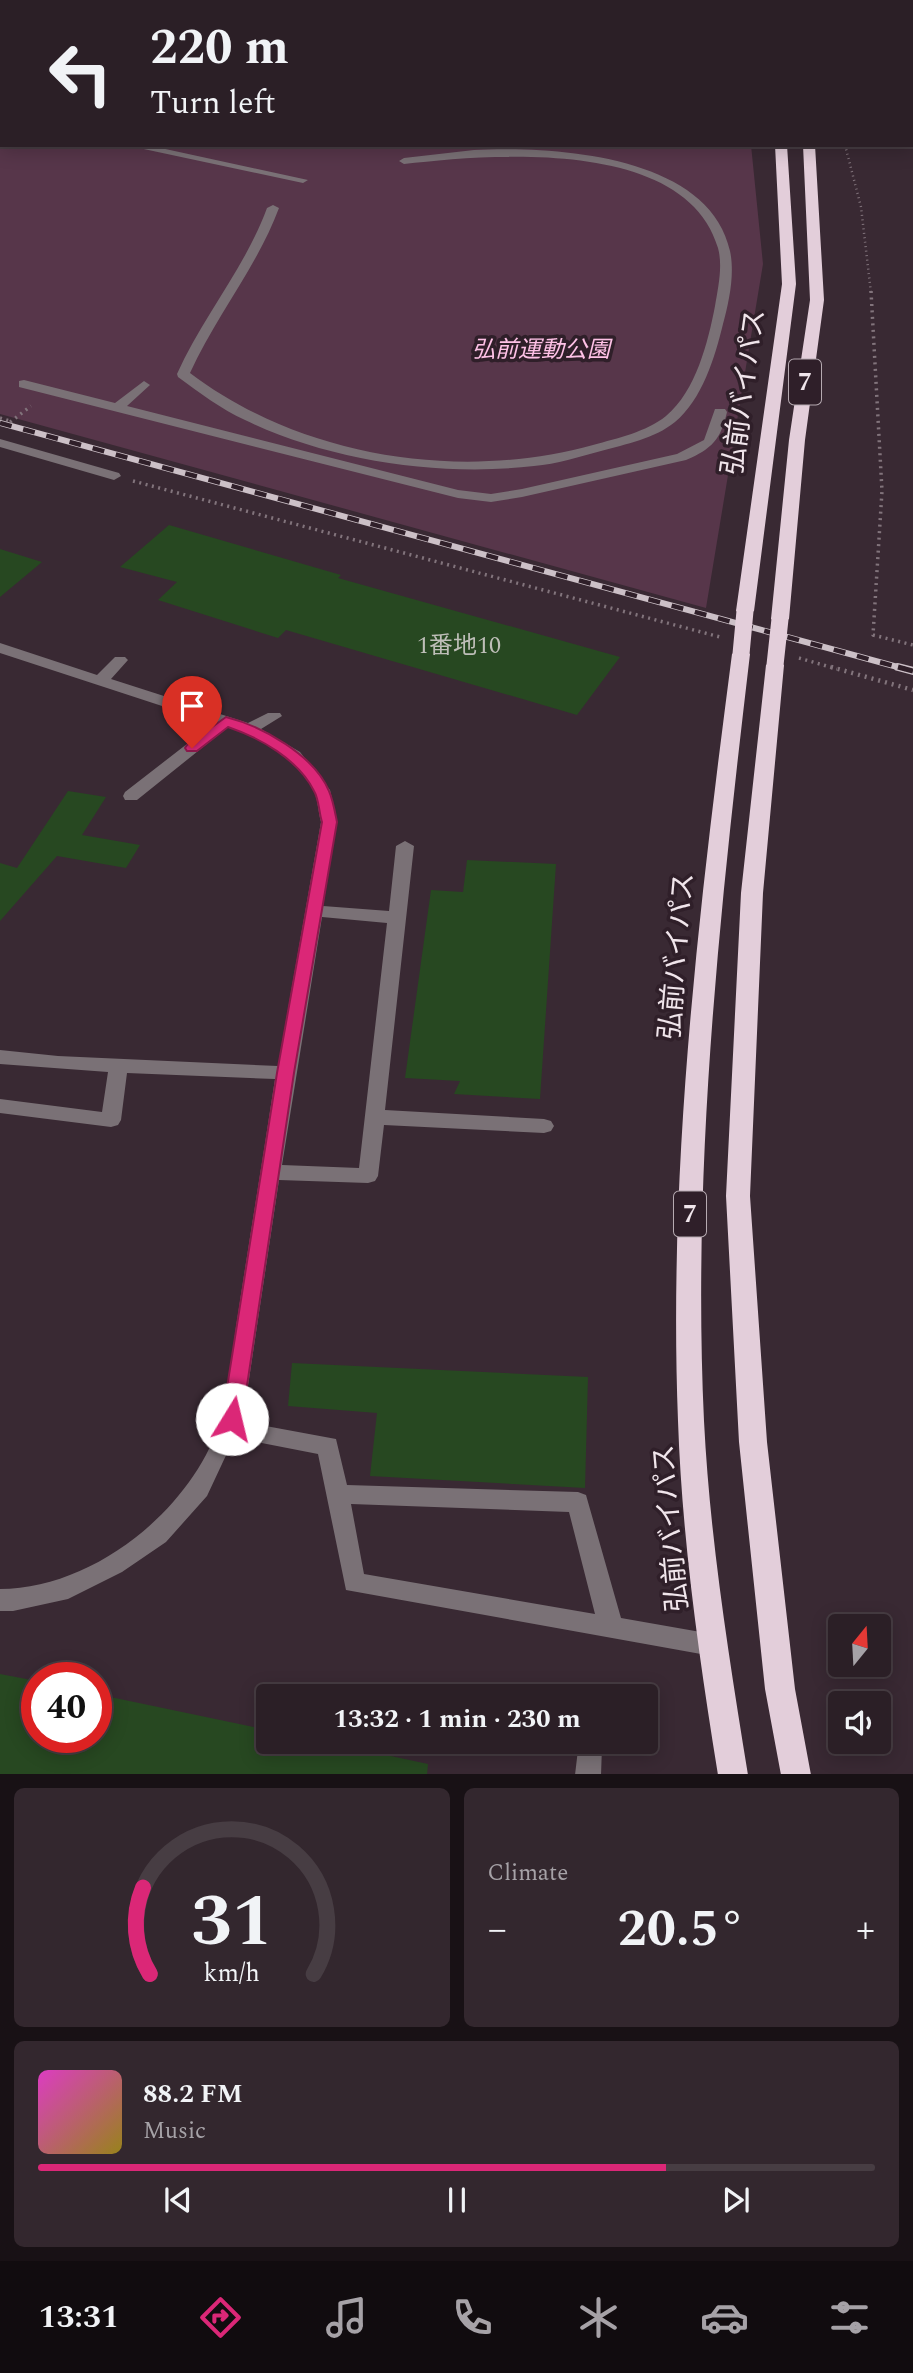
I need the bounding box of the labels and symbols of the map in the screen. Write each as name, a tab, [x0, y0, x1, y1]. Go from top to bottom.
street label: 弘前バイパス	[711, 306, 777, 478]
park label: 弘前運動公園	[472, 333, 613, 368]
road number: 7	[789, 360, 821, 404]
house number: 1番地10	[417, 628, 501, 664]
pin	[162, 676, 222, 748]
street label: 弘前バイパス	[648, 871, 706, 1041]
road number: 7	[674, 1191, 706, 1236]
position arrow	[195, 1382, 269, 1456]
street label: 弘前バイパス	[642, 1443, 700, 1613]
north arrow	[828, 1614, 891, 1676]
speed limit sign: 40	[21, 1662, 112, 1753]

